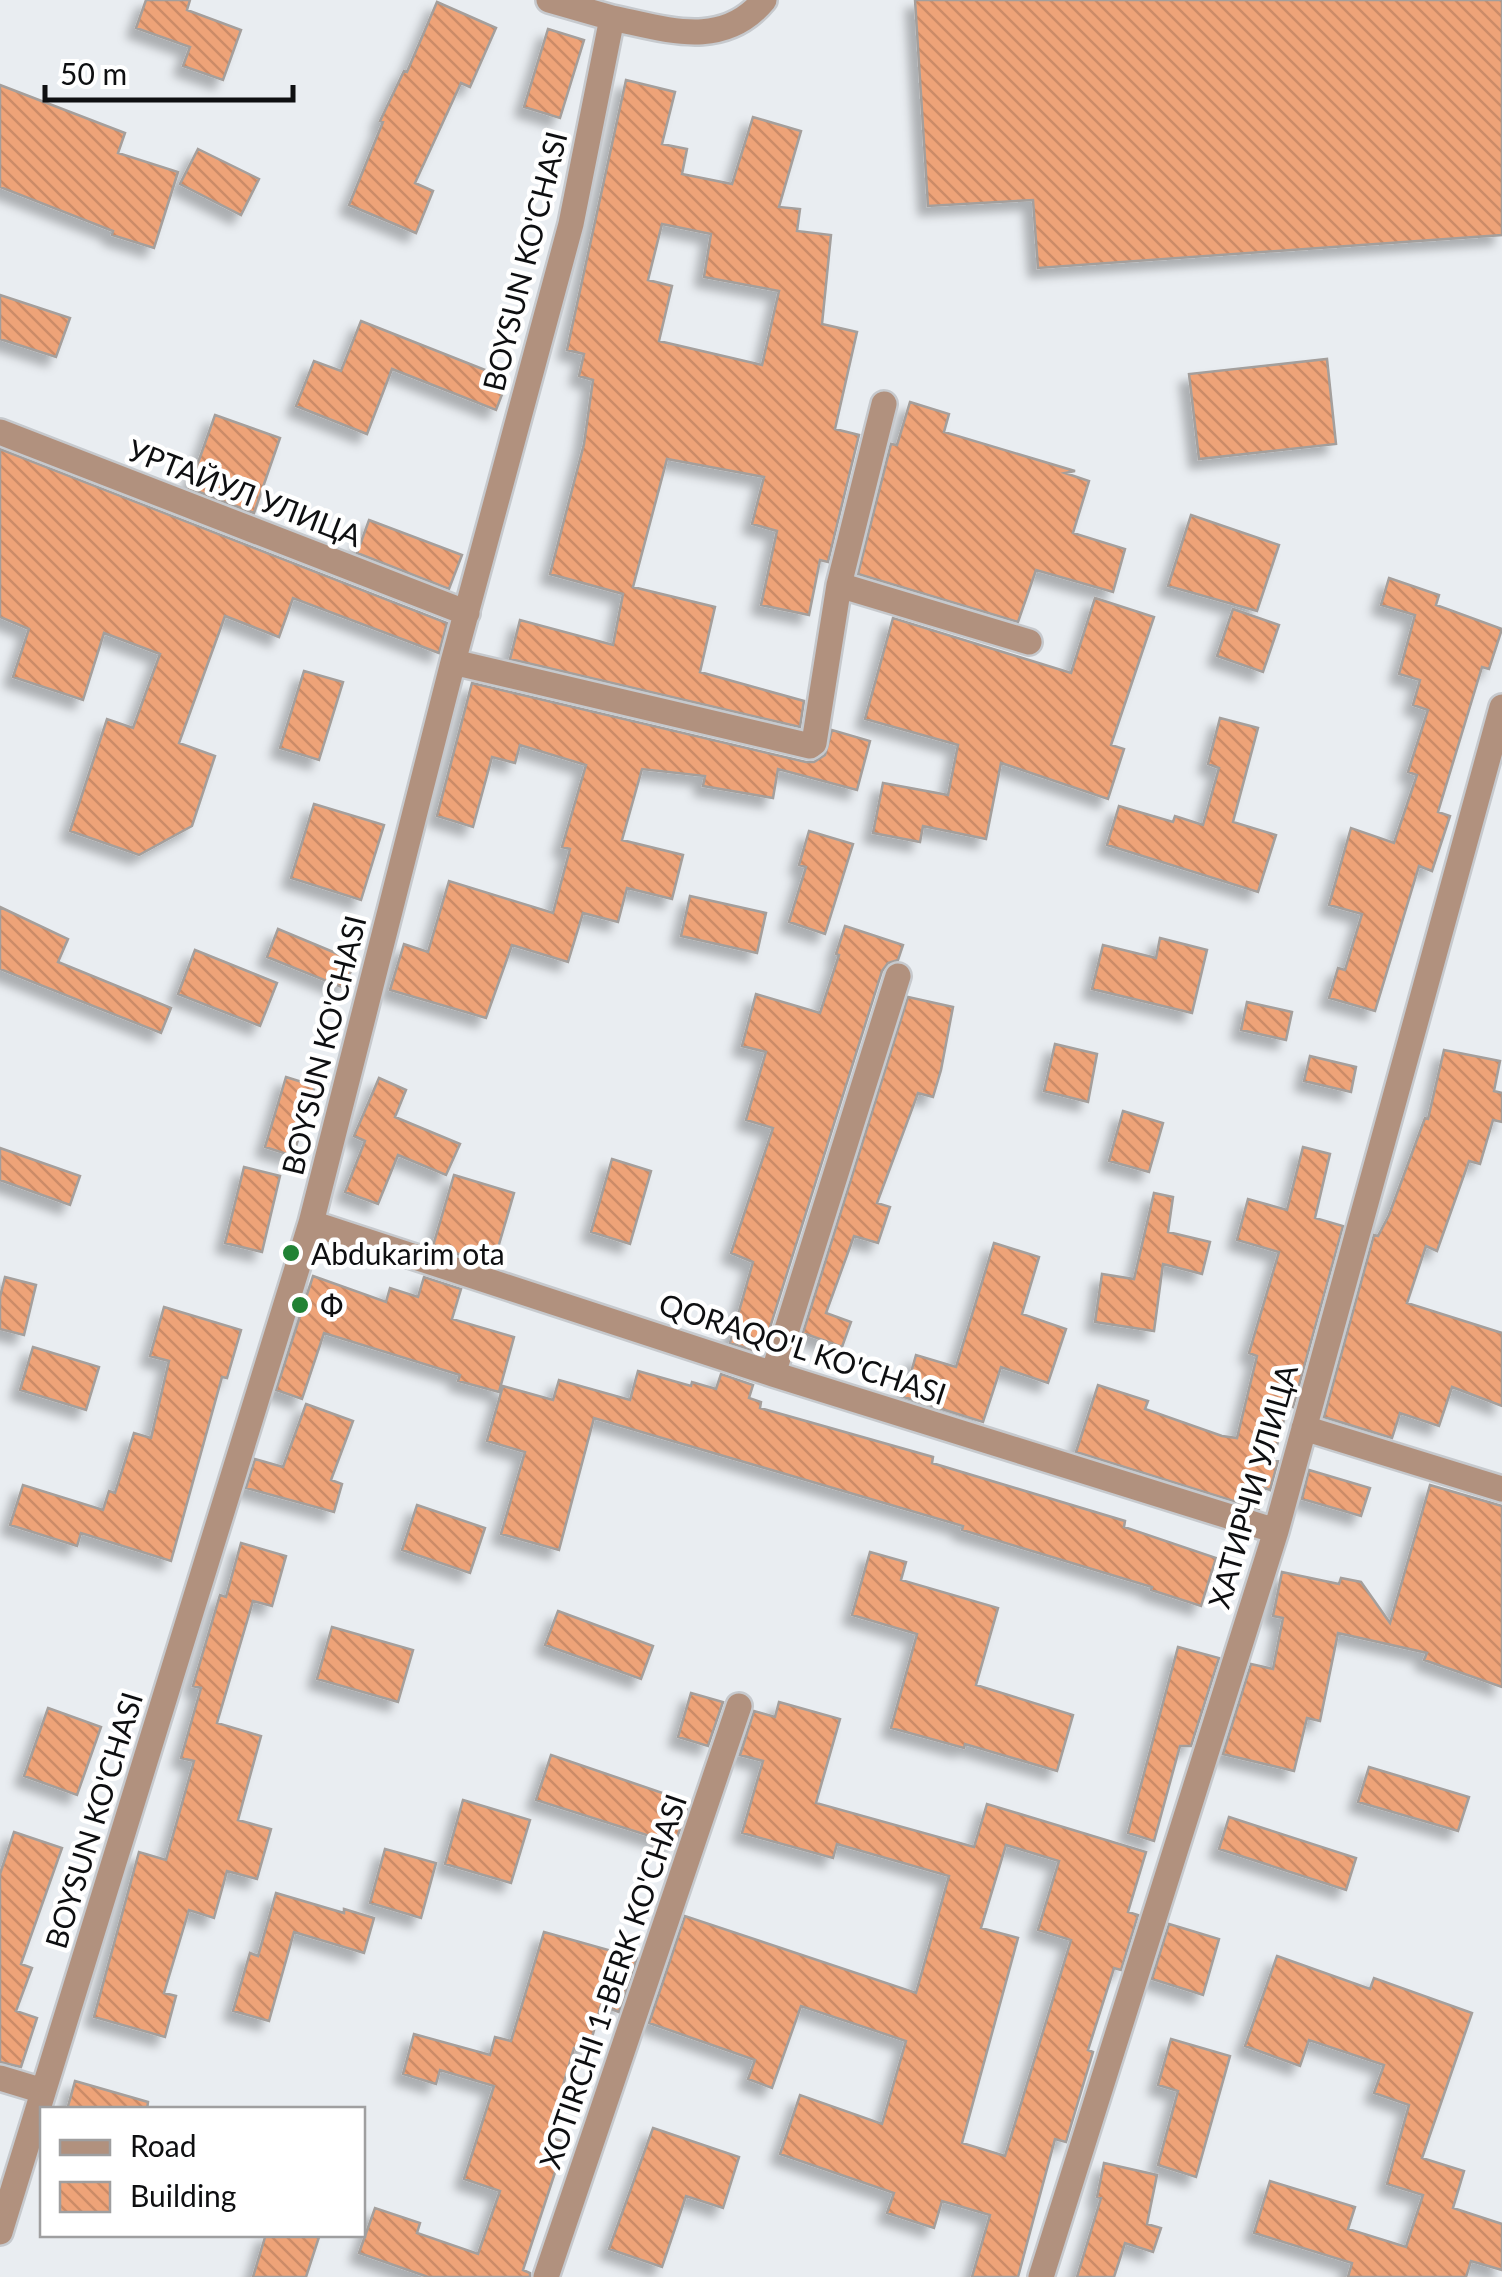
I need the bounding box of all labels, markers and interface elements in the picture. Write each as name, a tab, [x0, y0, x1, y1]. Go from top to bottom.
scale bar	[45, 40, 292, 102]
text: 50 m	[60, 55, 127, 91]
street label: BOYSUN KO'CHASI	[474, 128, 574, 394]
street label: УРТАЙУЛ УЛИЦА	[123, 431, 368, 553]
street label: BOYSUN KO'CHASI	[273, 912, 373, 1178]
place label: Abdukarim ota	[311, 1235, 505, 1271]
marker: Abdukarim ota	[280, 1242, 302, 1264]
street label: QORAQO'L KO'CHASI	[655, 1285, 951, 1411]
place label: Ф	[320, 1287, 343, 1323]
marker: Ф	[289, 1294, 311, 1316]
street label: ХАТИРЧИ УЛИЦА	[1200, 1359, 1304, 1612]
street label: BOYSUN KO'CHASI	[37, 1688, 149, 1952]
street label: XOTIRCHI 1-BERK KO'CHASI	[531, 1789, 693, 2173]
legend	[40, 2107, 365, 2237]
text: Road	[130, 2127, 197, 2163]
text: Building	[130, 2177, 236, 2213]

